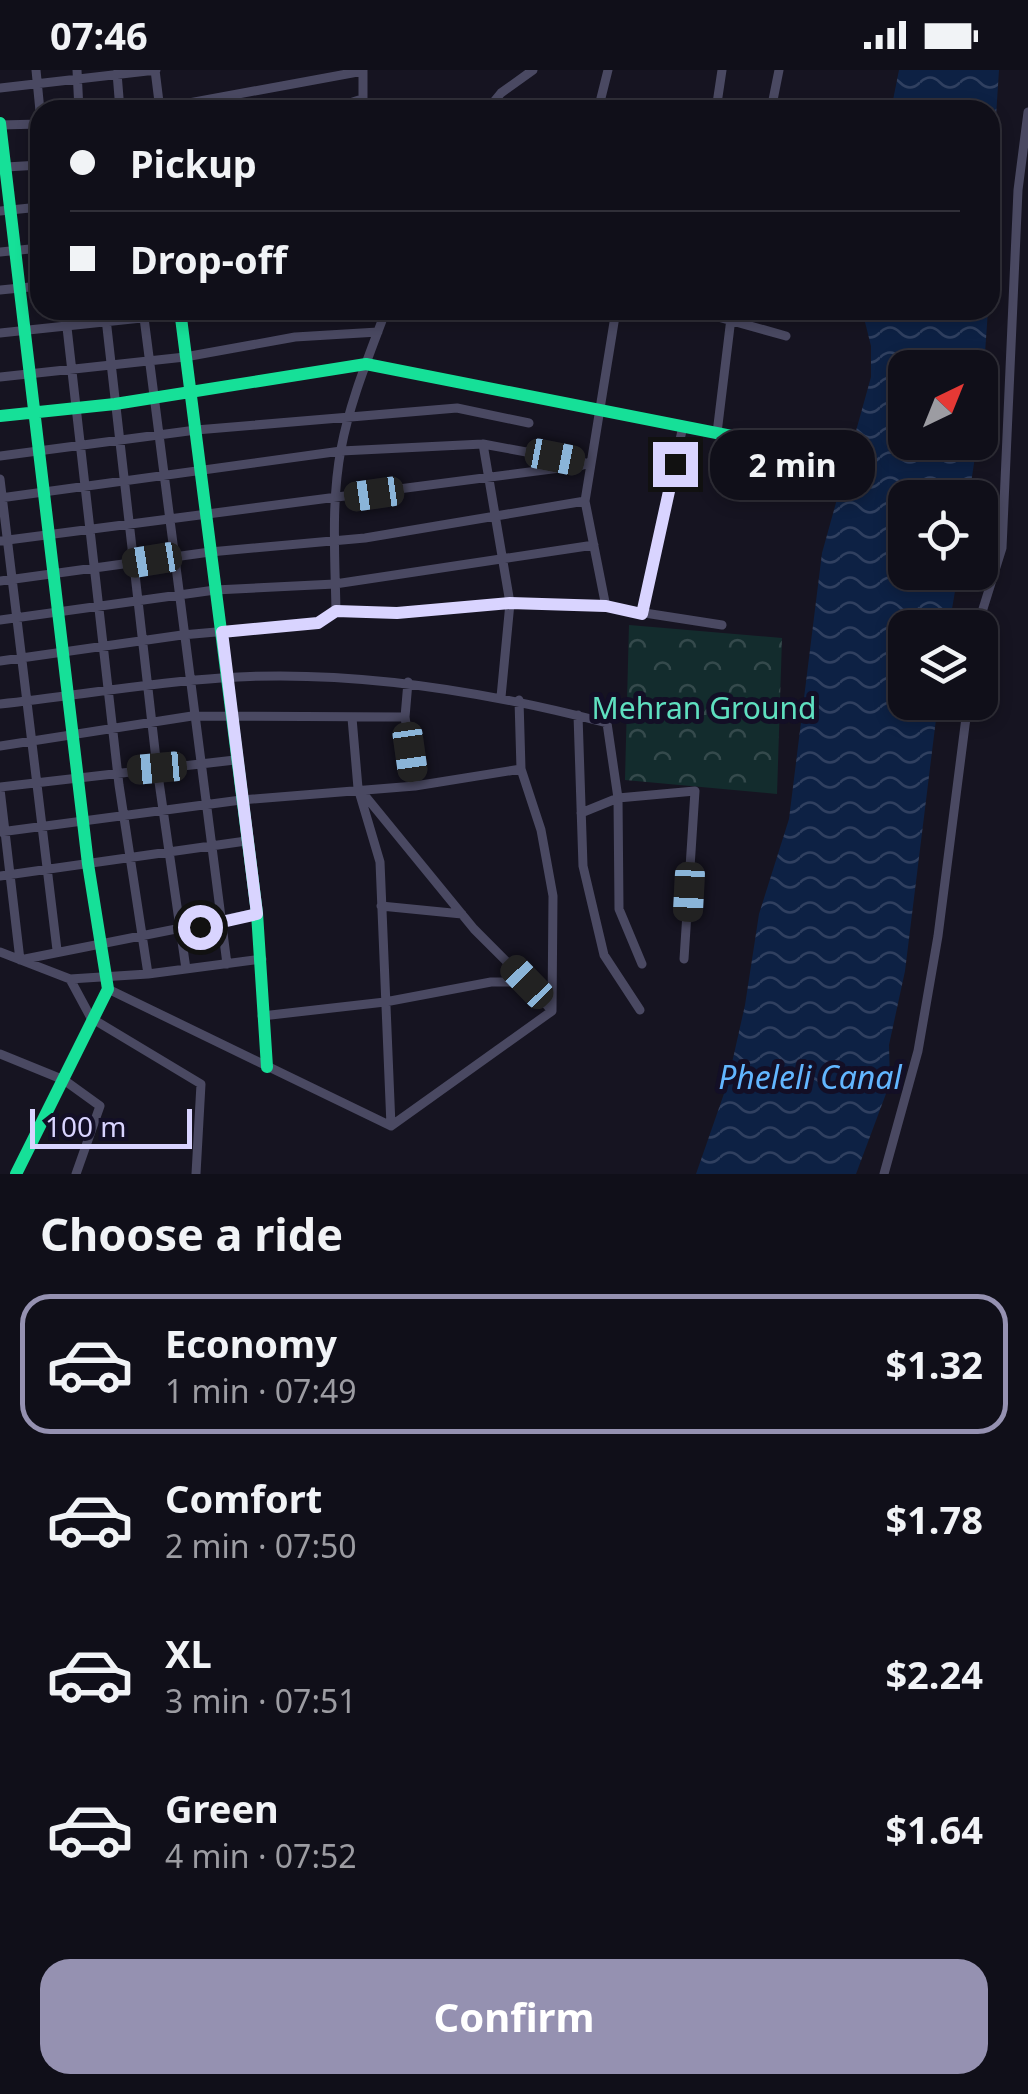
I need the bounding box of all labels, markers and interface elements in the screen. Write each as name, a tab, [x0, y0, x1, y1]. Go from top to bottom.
text: 07:46	[50, 9, 148, 61]
text: Pickup	[130, 137, 257, 189]
text: Drop-off	[130, 233, 287, 285]
north arrow	[888, 350, 998, 460]
map controls	[888, 350, 998, 720]
callout: 2 min	[710, 429, 875, 499]
car	[523, 437, 587, 477]
route end	[653, 442, 698, 487]
text: 2 min	[748, 443, 837, 486]
car	[342, 475, 406, 513]
button: locate	[888, 480, 998, 590]
car	[120, 540, 184, 580]
button: layers	[888, 610, 998, 720]
park label: Mehran Ground	[592, 687, 816, 728]
car	[391, 720, 429, 784]
car	[126, 750, 188, 786]
car	[672, 861, 706, 923]
route start	[178, 905, 223, 950]
car	[495, 950, 559, 1014]
water label: Pheleli Canal	[718, 1055, 903, 1098]
scale bar	[30, 1104, 192, 1148]
text: 100 m	[45, 1107, 127, 1145]
text: Choose a ride	[40, 1203, 343, 1264]
text: Economy	[165, 1317, 337, 1369]
icon: car	[45, 1319, 135, 1409]
text: $1.32	[885, 1338, 983, 1390]
text: 1 min · 07:49	[165, 1369, 357, 1412]
text: Comfort	[165, 1472, 322, 1524]
icon: car	[45, 1474, 135, 1564]
text: $1.78	[885, 1493, 983, 1545]
text: 2 min · 07:50	[165, 1524, 357, 1567]
text: XL	[165, 1627, 212, 1679]
icon: car	[45, 1629, 135, 1719]
text: $2.24	[885, 1648, 983, 1700]
text: 3 min · 07:51	[165, 1679, 357, 1722]
text: Green	[165, 1782, 279, 1834]
icon: car	[45, 1784, 135, 1874]
text: $1.64	[885, 1803, 983, 1855]
text: 4 min · 07:52	[165, 1834, 357, 1877]
button: Confirm	[40, 1959, 988, 2074]

